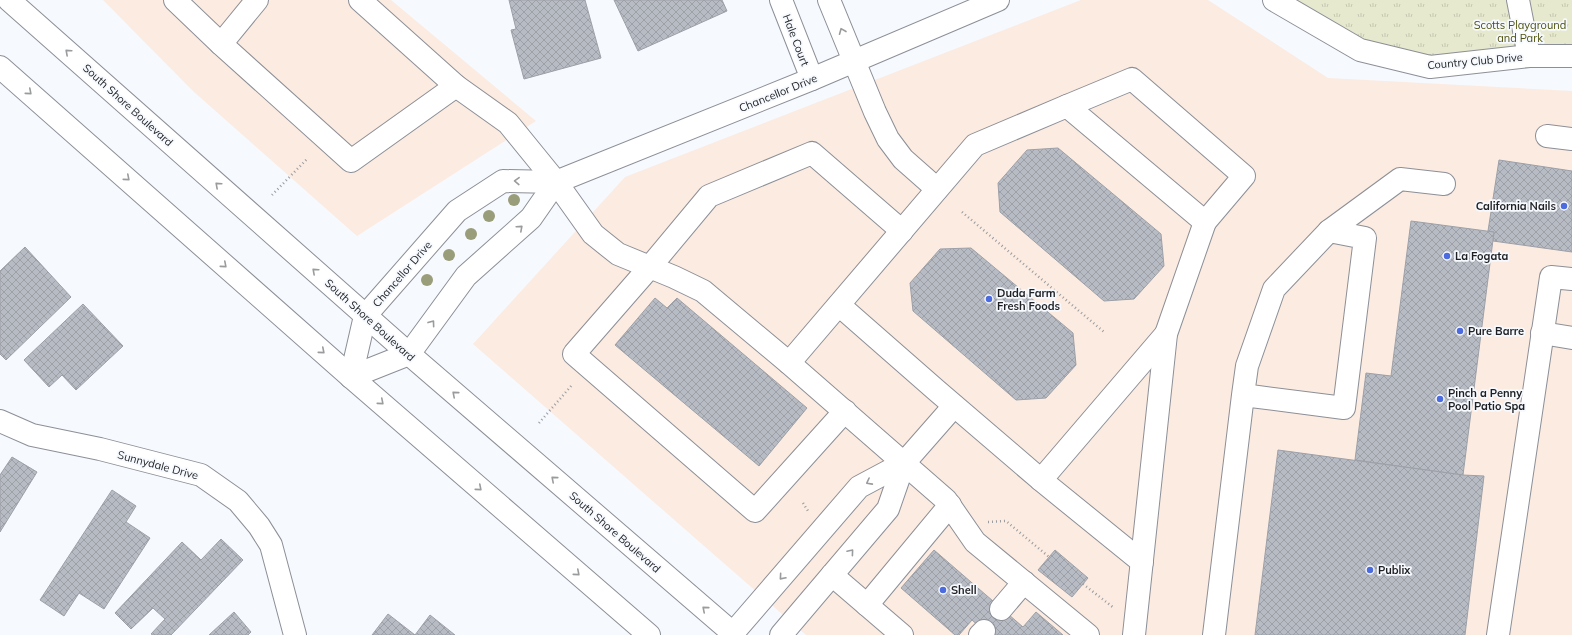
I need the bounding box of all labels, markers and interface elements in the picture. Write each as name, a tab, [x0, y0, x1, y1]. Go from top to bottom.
street label: Hale Court	[780, 12, 812, 68]
park label: Scotts Playground and Park	[1474, 18, 1566, 45]
one-way arrow	[838, 27, 846, 34]
one-way arrow	[66, 50, 73, 57]
street label: Country Club Drive	[1427, 50, 1523, 72]
street label: South Shore Boulevard	[80, 61, 176, 149]
street label: Chancellor Drive	[737, 71, 819, 115]
one-way arrow	[24, 88, 32, 95]
one-way arrow	[122, 174, 129, 181]
one-way arrow	[514, 177, 520, 185]
one-way arrow	[215, 183, 223, 190]
place label: California Nails	[1476, 199, 1556, 213]
marker: California Nails	[1559, 201, 1569, 211]
one-way arrow	[515, 226, 522, 233]
street label: Chancellor Drive	[369, 238, 435, 310]
place label: La Fogata	[1455, 249, 1508, 263]
marker: La Fogata	[1442, 251, 1452, 261]
one-way arrow	[219, 260, 227, 267]
one-way arrow	[312, 269, 320, 276]
street label: South Shore Boulevard	[322, 276, 418, 364]
place label: Duda Farm Fresh Foods	[997, 286, 1061, 313]
marker: Duda Farm Fresh Foods	[984, 294, 994, 304]
one-way arrow	[427, 320, 435, 327]
place label: Pure Barre	[1468, 324, 1524, 338]
marker: Pure Barre	[1455, 326, 1465, 336]
one-way arrow	[317, 346, 324, 353]
place label: Pinch a Penny Pool Patio Spa	[1448, 386, 1525, 413]
one-way arrow	[452, 392, 460, 399]
marker: Pinch a Penny Pool Patio Spa	[1435, 394, 1445, 404]
one-way arrow	[376, 398, 383, 405]
street label: Sunnydale Drive	[116, 447, 200, 483]
one-way arrow	[551, 477, 558, 484]
one-way arrow	[866, 477, 874, 484]
one-way arrow	[474, 483, 482, 490]
street label: South Shore Boulevard	[566, 489, 664, 575]
one-way arrow	[847, 549, 854, 557]
place label: Publix	[1378, 563, 1411, 577]
marker: Publix	[1365, 565, 1375, 575]
one-way arrow	[572, 568, 580, 575]
one-way arrow	[779, 572, 786, 579]
place label: Shell	[951, 583, 977, 597]
marker: Shell	[938, 585, 948, 595]
one-way arrow	[703, 607, 710, 614]

